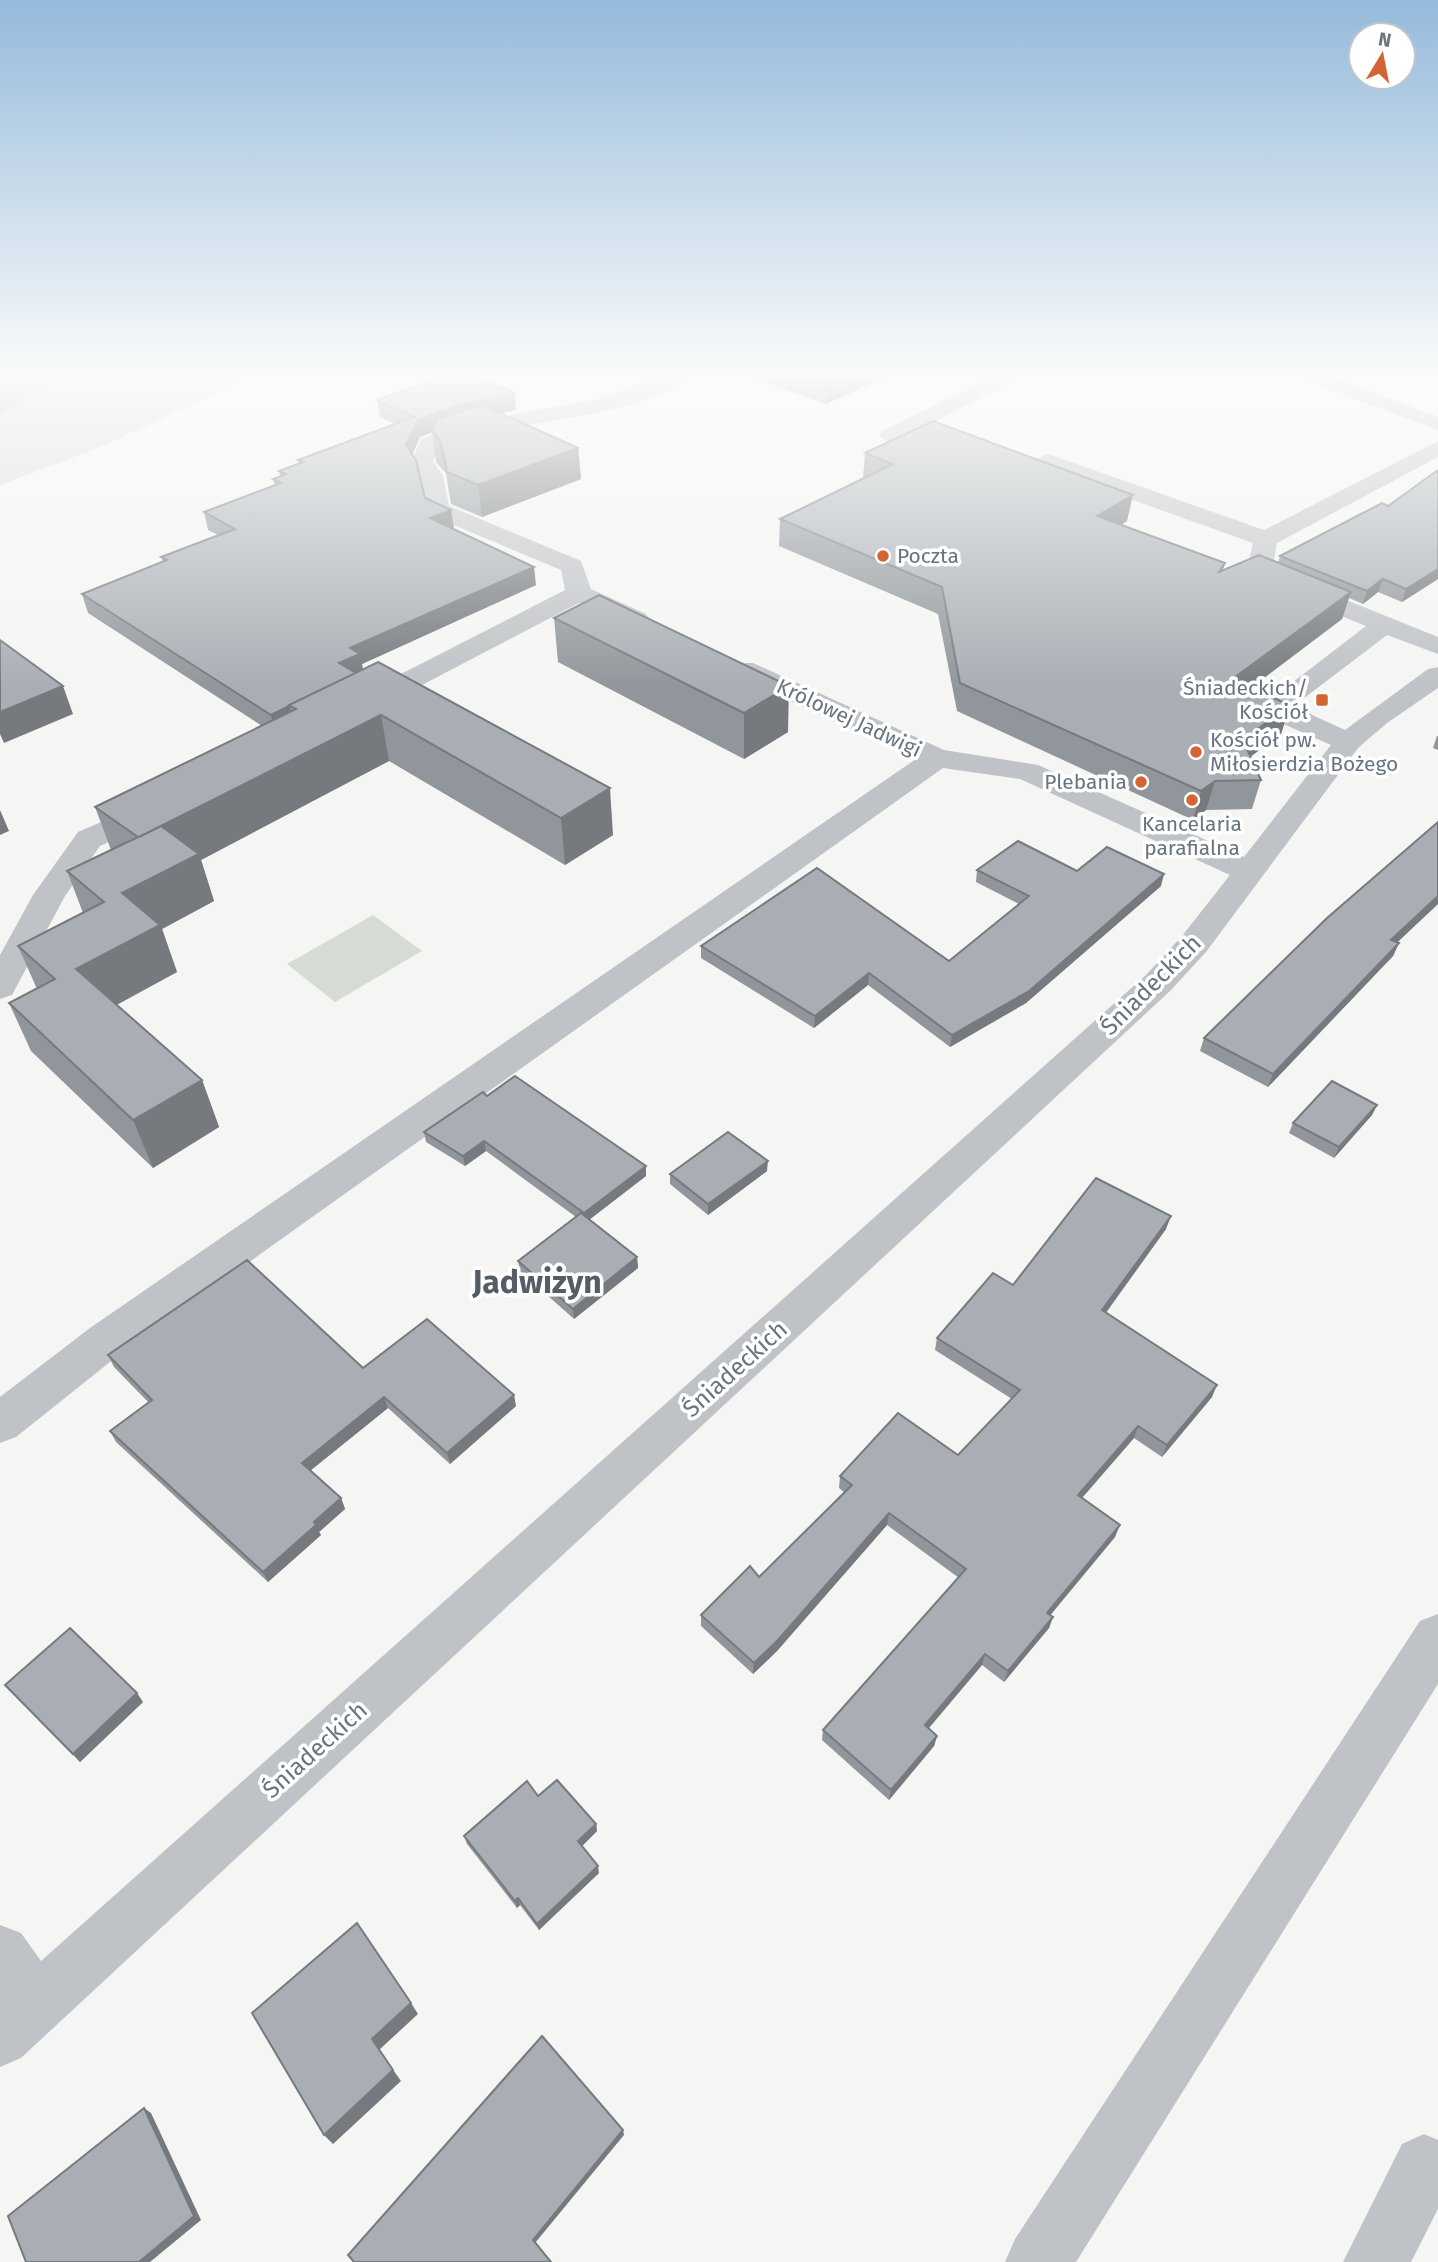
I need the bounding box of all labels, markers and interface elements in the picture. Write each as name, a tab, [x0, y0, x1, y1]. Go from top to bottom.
north arrow	[1347, 21, 1417, 91]
text: N	[1377, 27, 1393, 52]
place label: Poczta	[897, 543, 959, 569]
marker: Poczta	[875, 548, 891, 564]
street label: Królowej Jadwigi	[773, 673, 925, 763]
place label: Śniadeckich/ Kościół	[1183, 675, 1308, 725]
marker: Śniadeckich/ Kościół	[1314, 692, 1330, 708]
place label: Kościół pw. Miłosierdzia Bożego	[1210, 727, 1398, 777]
marker: Kościół pw. Miłosierdzia Bożego	[1188, 744, 1204, 760]
place label: Plebania	[1044, 769, 1127, 795]
marker: Plebania	[1133, 774, 1149, 790]
marker: Kancelaria parafialna	[1184, 792, 1200, 808]
place label: Kancelaria parafialna	[1142, 811, 1242, 861]
street label: Śniadeckich	[1094, 928, 1207, 1041]
district label: Jadwiżyn	[471, 1263, 602, 1301]
street label: Śniadeckich	[676, 1314, 793, 1423]
street label: Śniadeckich	[256, 1695, 373, 1804]

